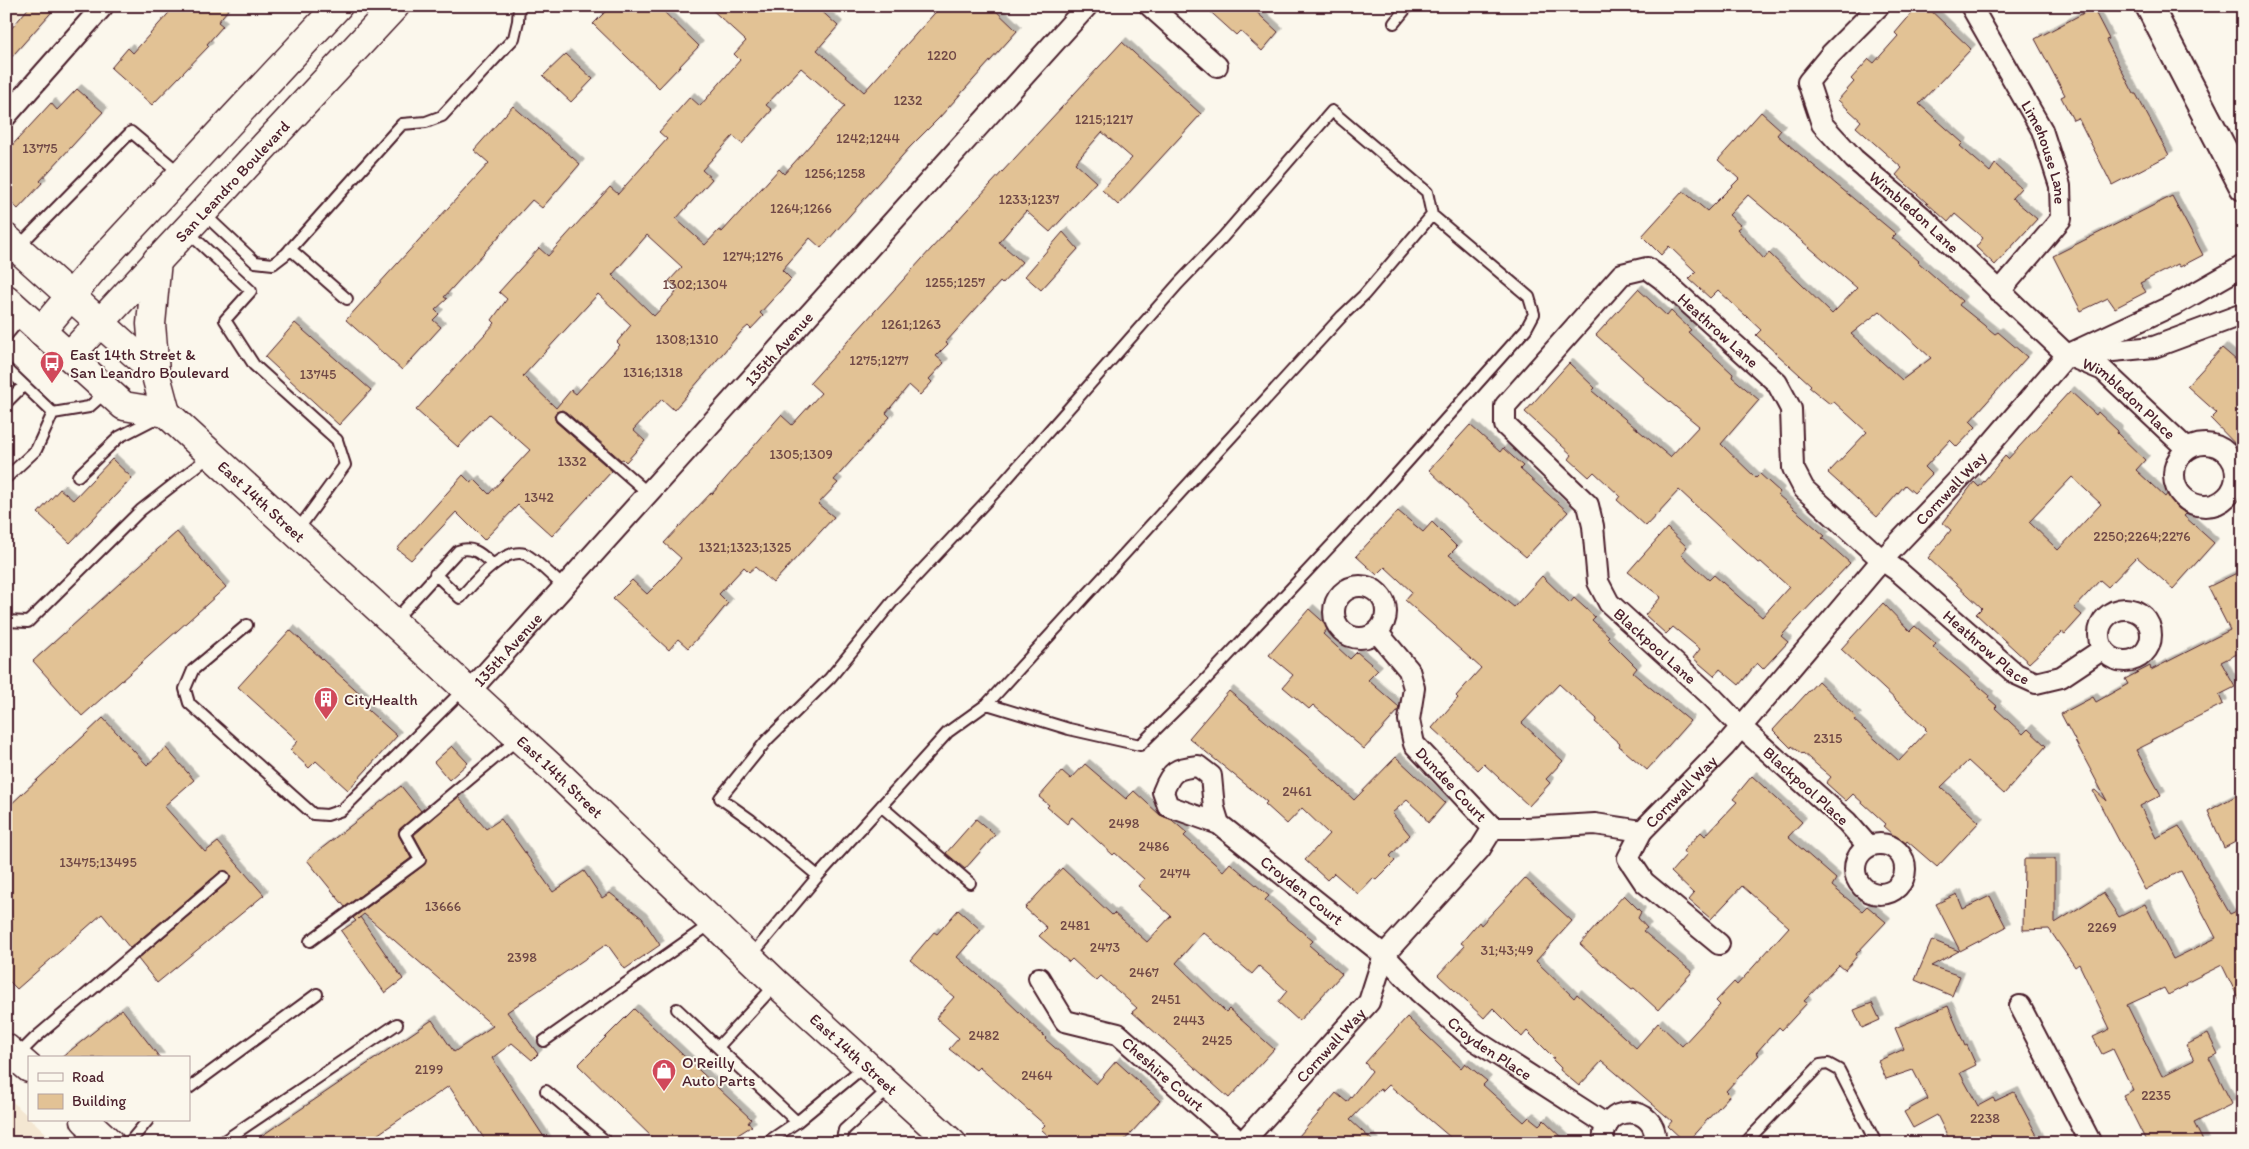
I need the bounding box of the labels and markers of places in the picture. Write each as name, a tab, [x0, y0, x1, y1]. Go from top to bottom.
place label: East 14th Street & San Leandro Boulevard	[70, 345, 229, 382]
bus stop icon: East 14th Street & San Leandro Boulevard	[39, 350, 65, 384]
building icon: CityHealth	[313, 686, 339, 720]
place label: CityHealth	[344, 690, 418, 709]
place label: O'Reilly Auto Parts	[682, 1053, 755, 1090]
shop icon: O'Reilly Auto Parts	[651, 1058, 677, 1092]

